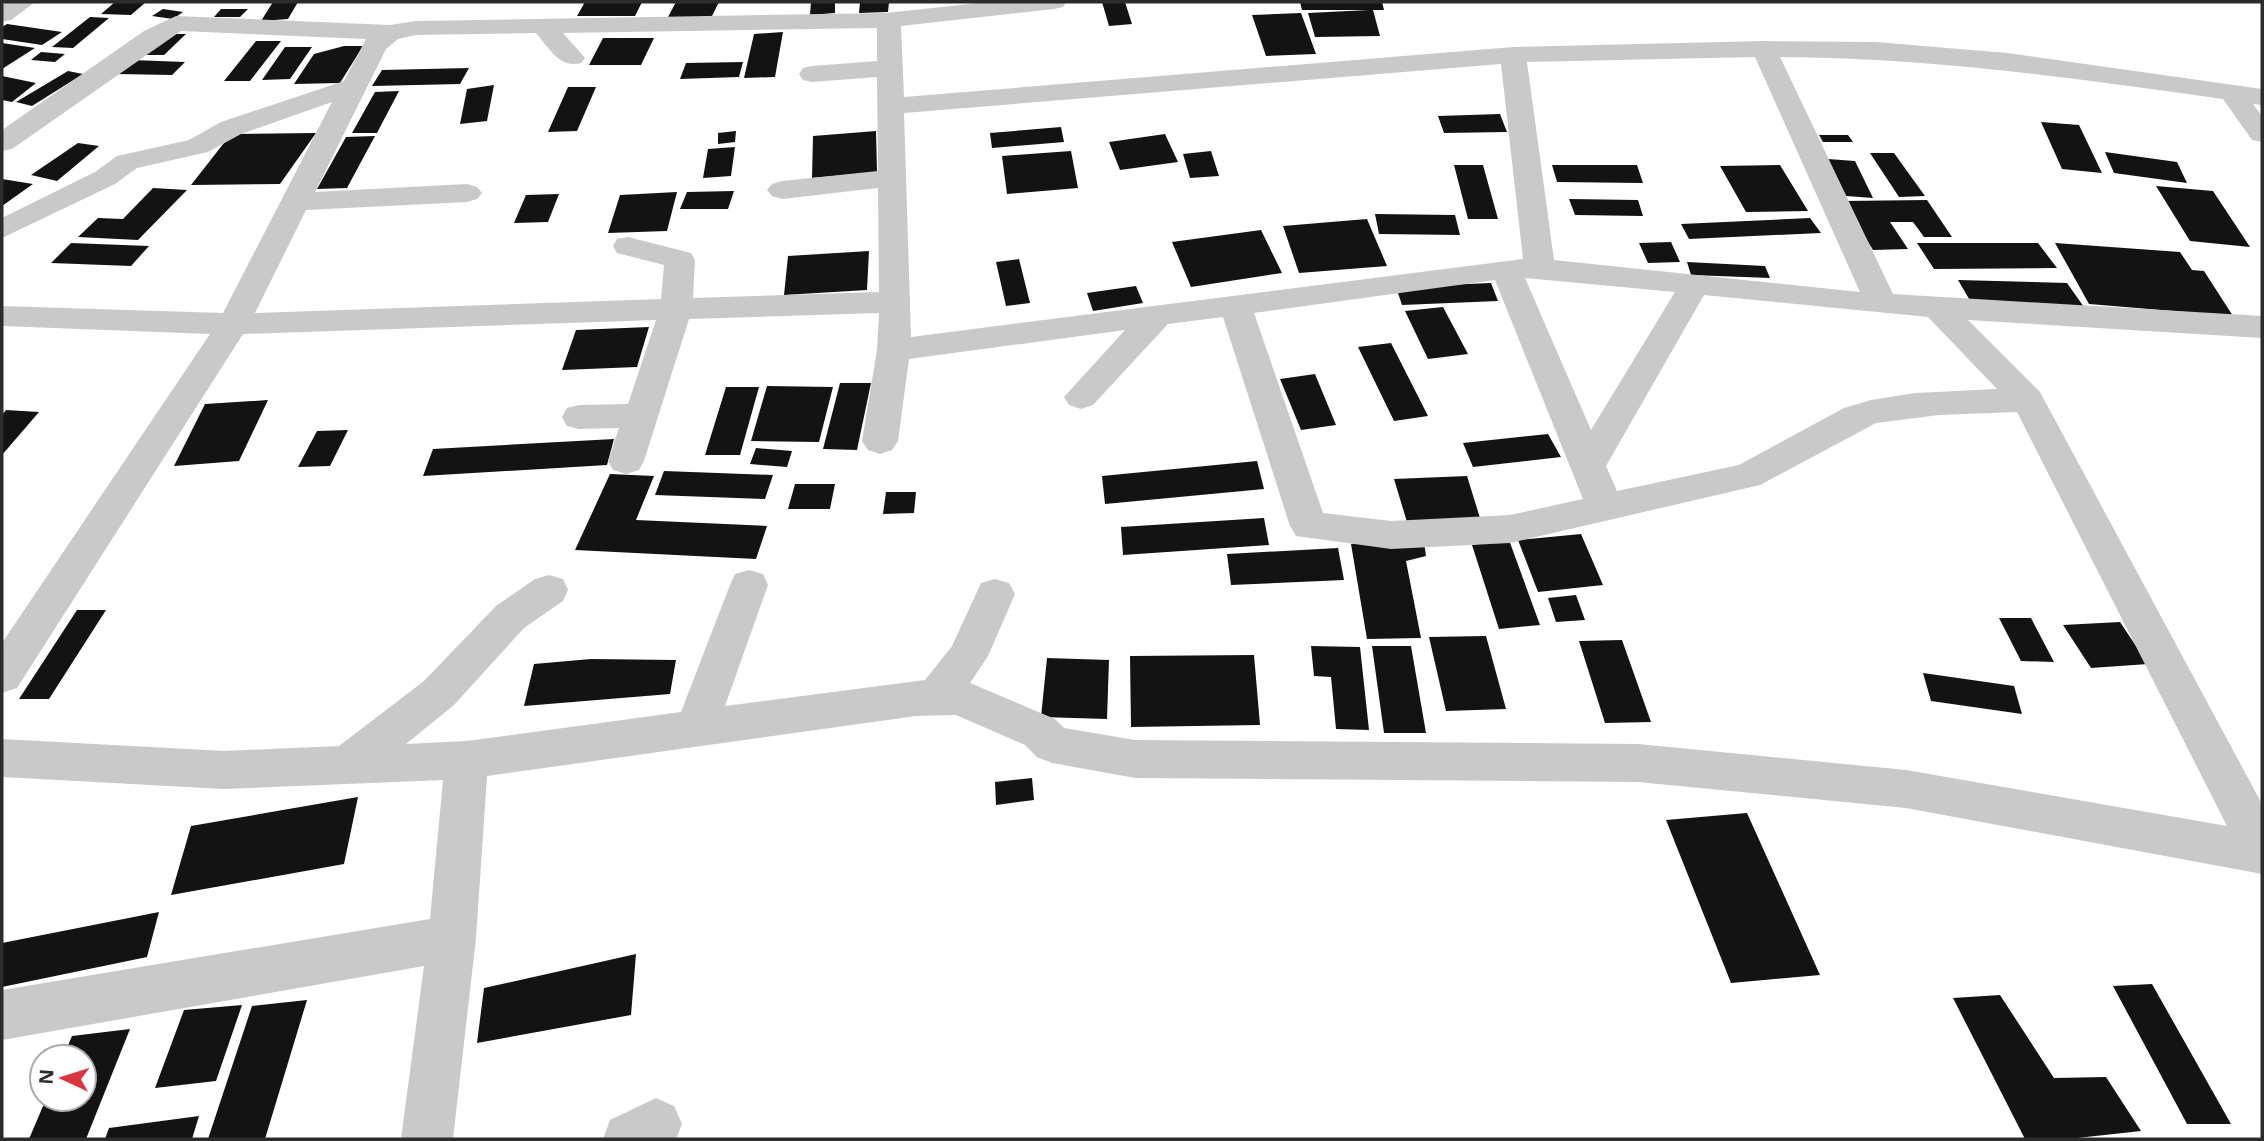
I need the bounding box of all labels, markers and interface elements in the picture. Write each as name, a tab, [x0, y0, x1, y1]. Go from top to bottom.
north arrow	[28, 1043, 98, 1113]
text: N	[33, 1068, 60, 1085]

